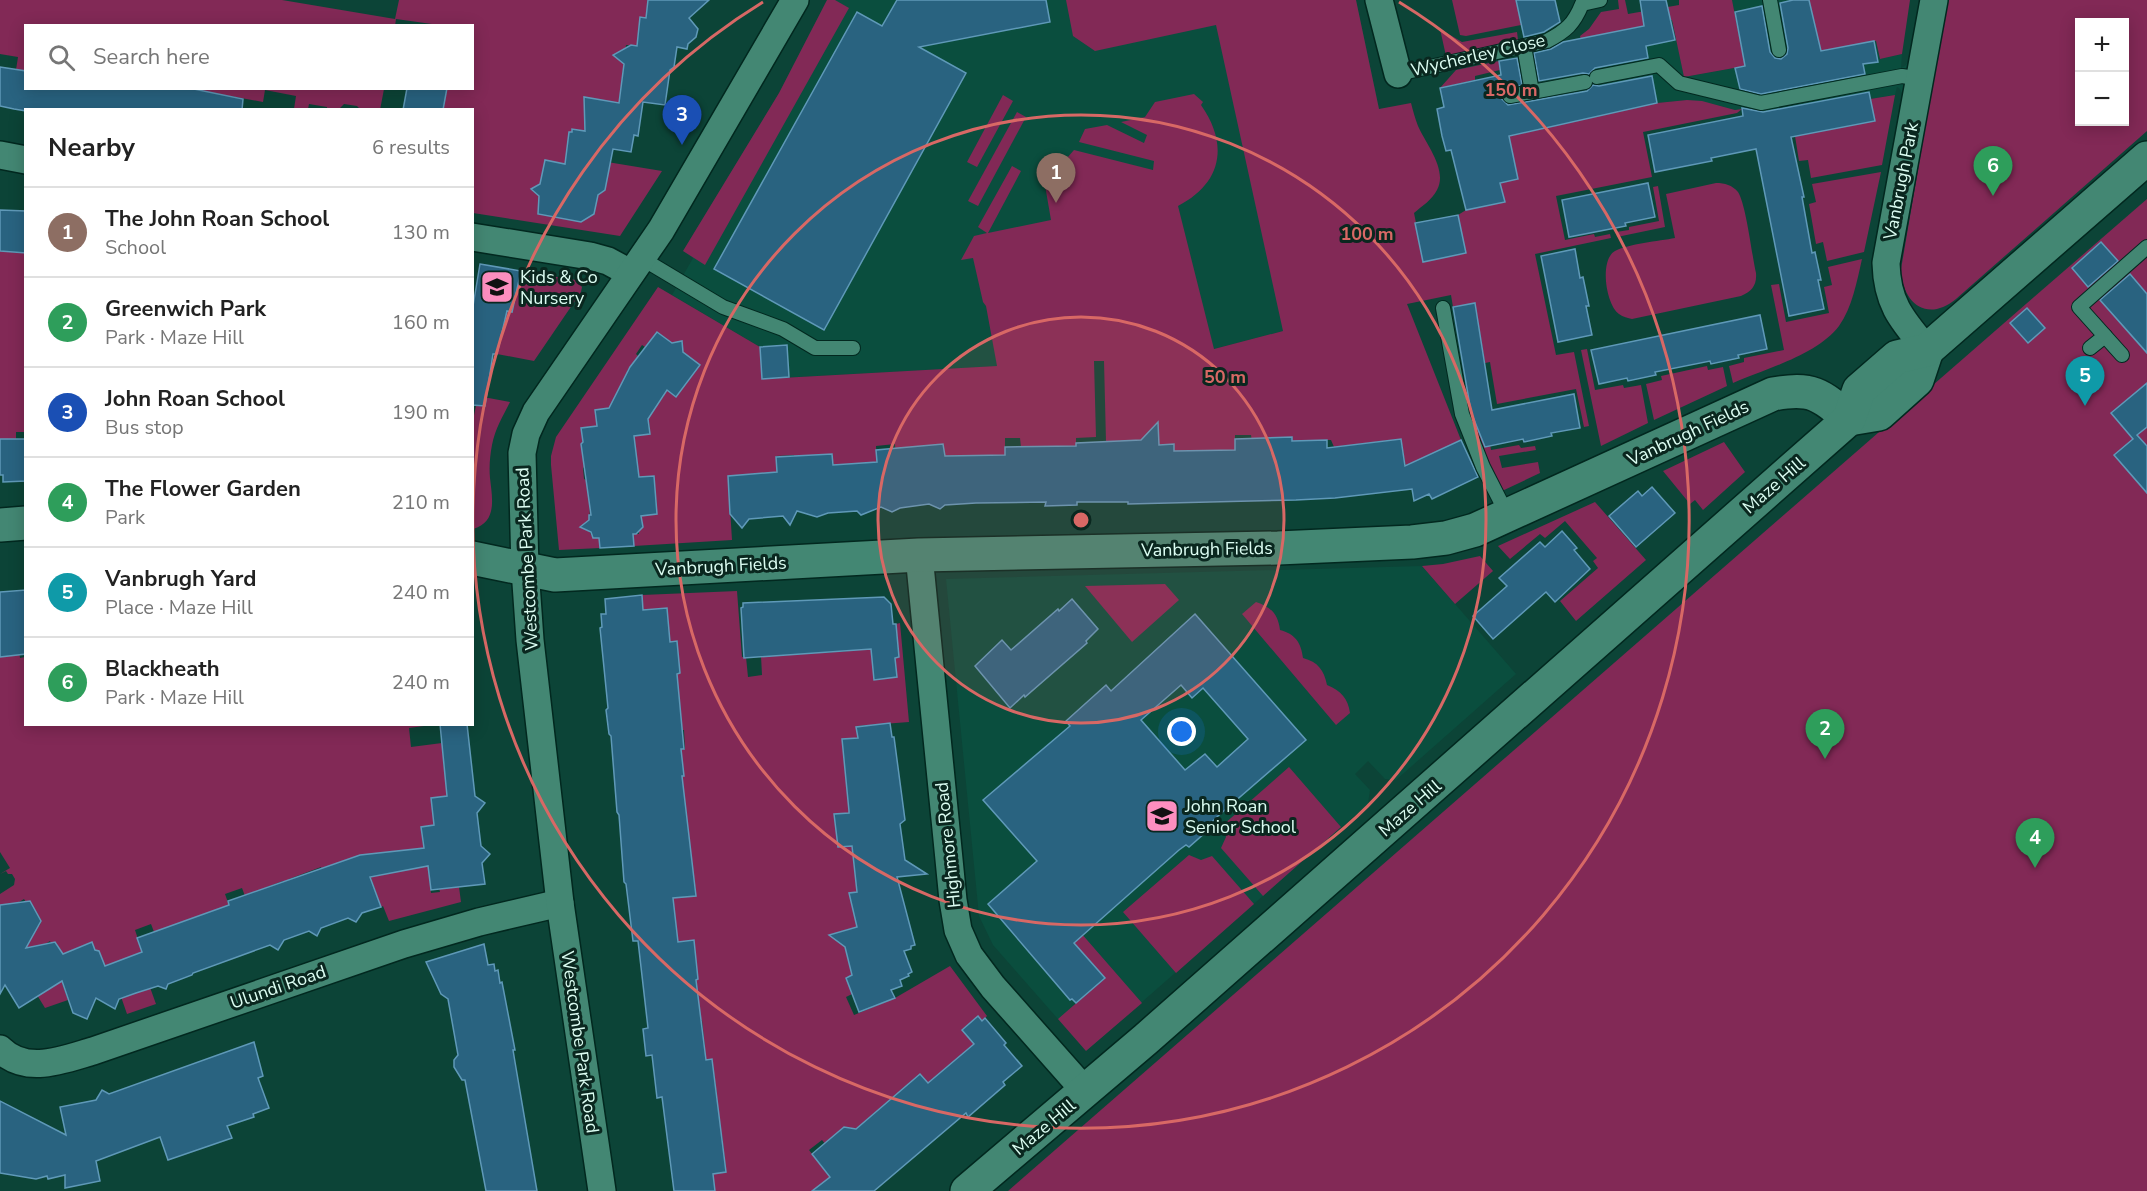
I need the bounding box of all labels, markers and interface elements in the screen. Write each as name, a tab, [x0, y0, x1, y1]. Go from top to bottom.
map controls	[2075, 18, 2129, 126]
button: +	[2075, 18, 2129, 72]
search box	[24, 24, 474, 90]
street label: Wycherley Close	[1408, 28, 1548, 82]
icon: search	[45, 41, 78, 74]
text: Search here	[93, 42, 210, 72]
button: −	[2075, 72, 2129, 126]
text: 150 m	[1484, 78, 1538, 102]
pin: 3	[662, 96, 702, 145]
street label: Vanbrugh Park	[1878, 119, 1924, 243]
text: Nearby	[48, 130, 135, 165]
text: 6 results	[372, 134, 450, 161]
pin: 6	[1974, 146, 2012, 196]
pin: 1	[1036, 154, 1076, 203]
text: The John Roan School	[105, 204, 329, 234]
text: 1	[62, 219, 74, 246]
text: 130 m	[392, 219, 450, 246]
text: 100 m	[1340, 222, 1394, 246]
text: School	[105, 234, 166, 261]
place label: Kids & Co Nursery	[520, 265, 598, 310]
school or university icon: Kids & Co Nursery	[479, 269, 515, 305]
text: Greenwich Park	[105, 294, 266, 324]
text: 2	[62, 309, 74, 336]
text: 160 m	[392, 309, 450, 336]
text: Park · Maze Hill	[105, 324, 244, 351]
pin: 5	[2066, 356, 2104, 406]
text: 50 m	[1204, 365, 1246, 389]
text: John Roan School	[105, 384, 285, 414]
street label: Vanbrugh Fields	[1622, 394, 1753, 472]
text: 3	[62, 399, 74, 426]
text: 190 m	[392, 399, 450, 426]
text: Bus stop	[105, 414, 184, 441]
street label: Maze Hill	[1738, 451, 1811, 519]
street label: Westcombe Park Road	[510, 467, 544, 651]
text: The Flower Garden	[105, 474, 301, 504]
text: 4	[62, 489, 74, 516]
text: 210 m	[392, 489, 450, 516]
text: Park	[105, 504, 145, 531]
centre of rings	[1071, 510, 1091, 530]
street label: Vanbrugh Fields	[1140, 536, 1273, 562]
street label: Vanbrugh Fields	[654, 551, 787, 581]
text: Vanbrugh Yard	[105, 564, 257, 594]
text: 5	[62, 579, 74, 606]
text: 240 m	[392, 579, 450, 606]
text: Place · Maze Hill	[105, 594, 253, 621]
text: Blackheath	[105, 654, 220, 684]
text: 6	[62, 669, 74, 696]
text: 240 m	[392, 669, 450, 696]
text: Park · Maze Hill	[105, 684, 244, 711]
pin: 2	[1806, 710, 1844, 759]
your location	[1167, 717, 1196, 746]
street label: Maze Hill	[1374, 774, 1447, 842]
street label: Highmore Road	[929, 781, 967, 909]
place label: John Roan Senior School	[1184, 794, 1297, 839]
school or university icon: John Roan Senior School	[1144, 798, 1180, 834]
pin: 4	[2016, 818, 2054, 868]
street label: Westcombe Park Road	[555, 949, 605, 1135]
street label: Ulundi Road	[227, 959, 329, 1015]
street label: Maze Hill	[1007, 1093, 1081, 1161]

